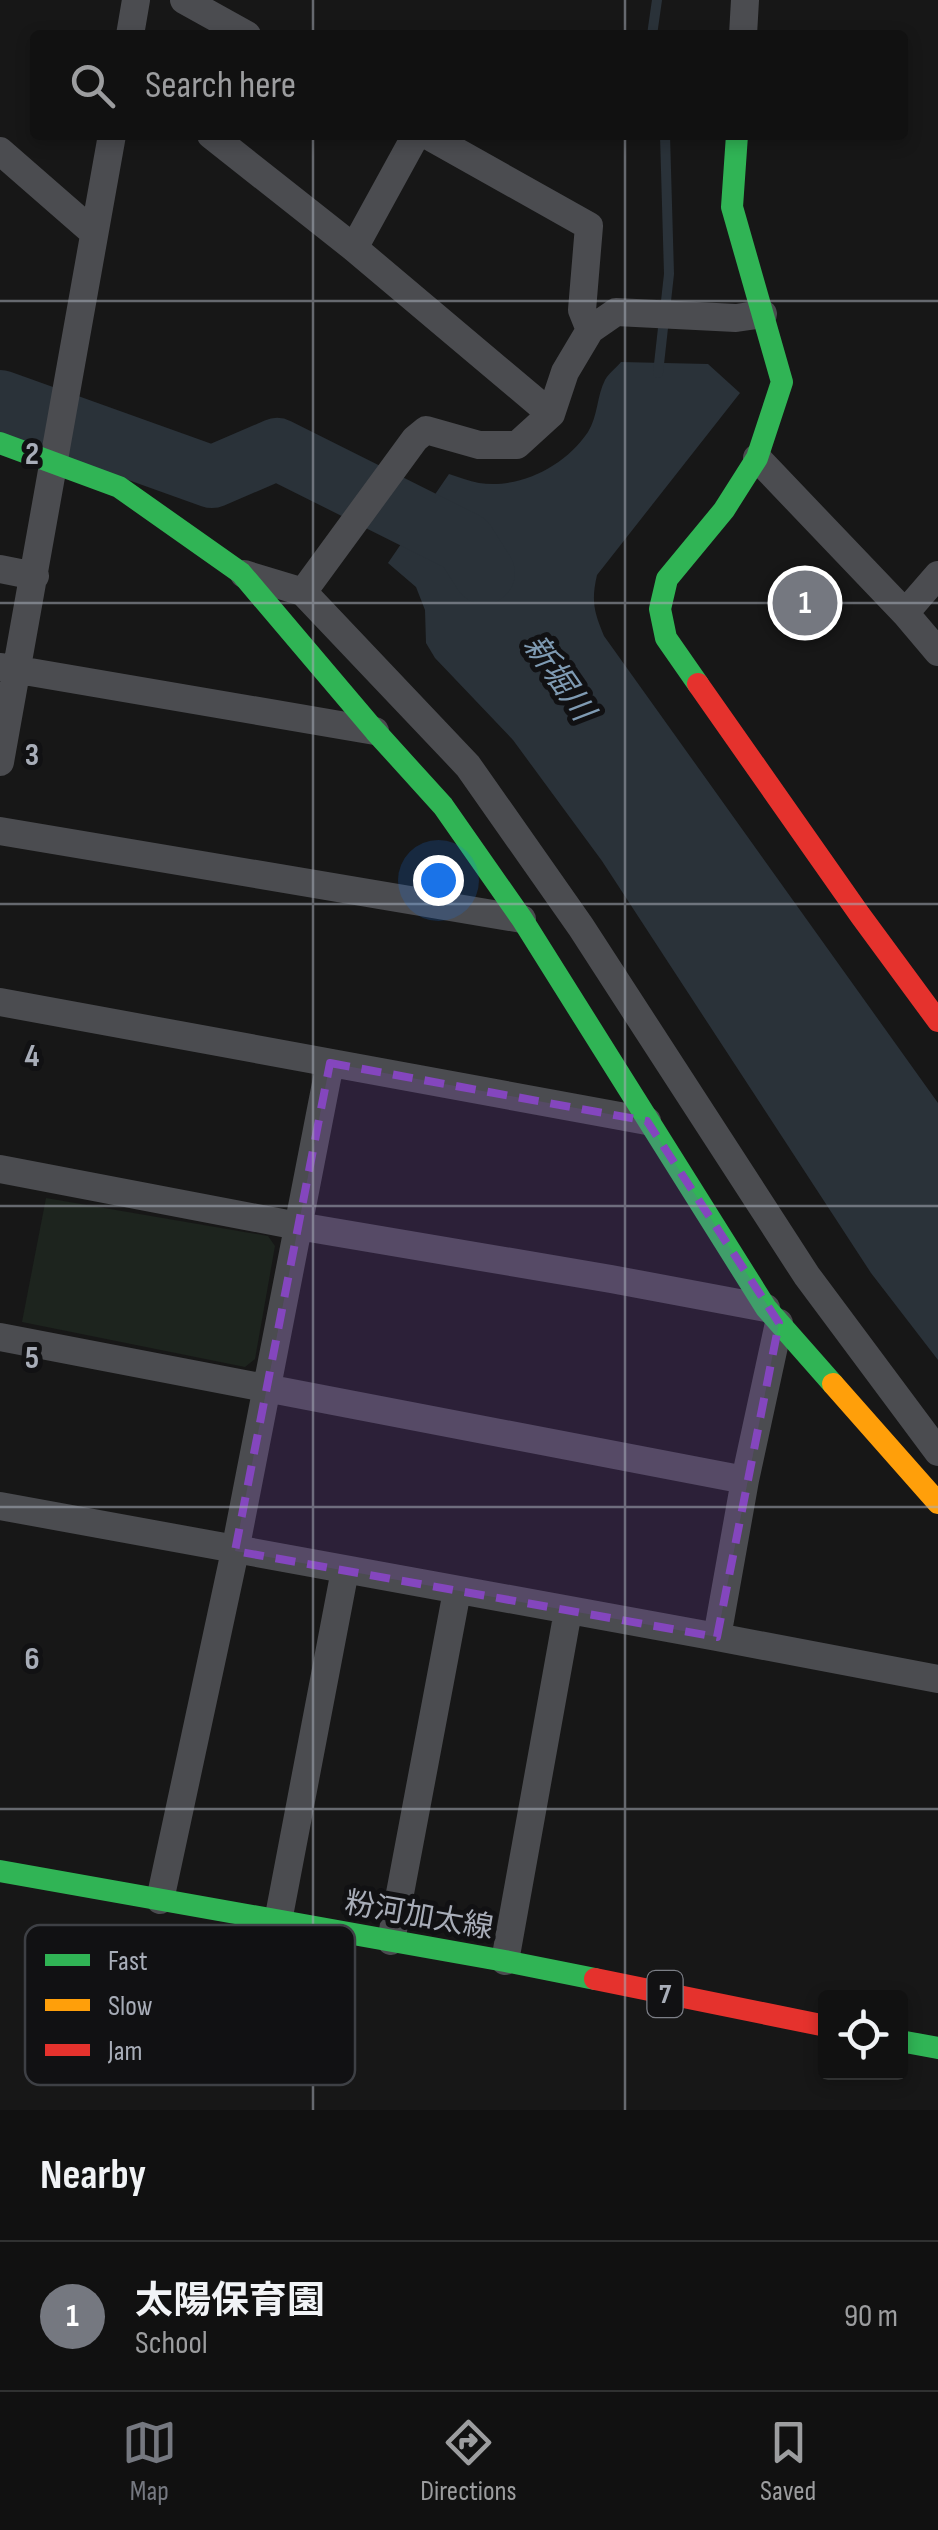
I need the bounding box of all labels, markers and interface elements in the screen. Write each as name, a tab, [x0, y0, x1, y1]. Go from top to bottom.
search box	[30, 30, 908, 140]
icon: search	[65, 58, 120, 113]
text: Search here	[145, 63, 296, 108]
text: 2	[25, 435, 39, 474]
pin: 1	[772, 566, 838, 640]
water label: 新堀川	[514, 627, 603, 731]
text: 3	[25, 736, 39, 775]
your location	[413, 855, 464, 906]
text: 4	[25, 1037, 40, 1076]
text: 5	[25, 1339, 39, 1378]
text: 6	[24, 1640, 40, 1679]
street label: 粉河加太線	[342, 1885, 496, 1947]
legend	[25, 1925, 355, 2085]
text: Fast	[108, 1945, 147, 1978]
road number: 7	[648, 1971, 682, 2017]
text: Slow	[108, 1990, 153, 2023]
map controls	[818, 1990, 908, 2080]
button: locate	[818, 1990, 908, 2080]
text: Jam	[107, 2035, 143, 2068]
text: Nearby	[40, 2150, 146, 2201]
text: 太陽保育園	[135, 2279, 325, 2324]
text: 1	[66, 2297, 79, 2336]
text: 90 m	[844, 2297, 898, 2336]
text: School	[135, 2324, 208, 2363]
tab: Map	[122, 2415, 177, 2508]
tab: Directions	[420, 2415, 517, 2508]
tab: Saved	[760, 2415, 816, 2508]

